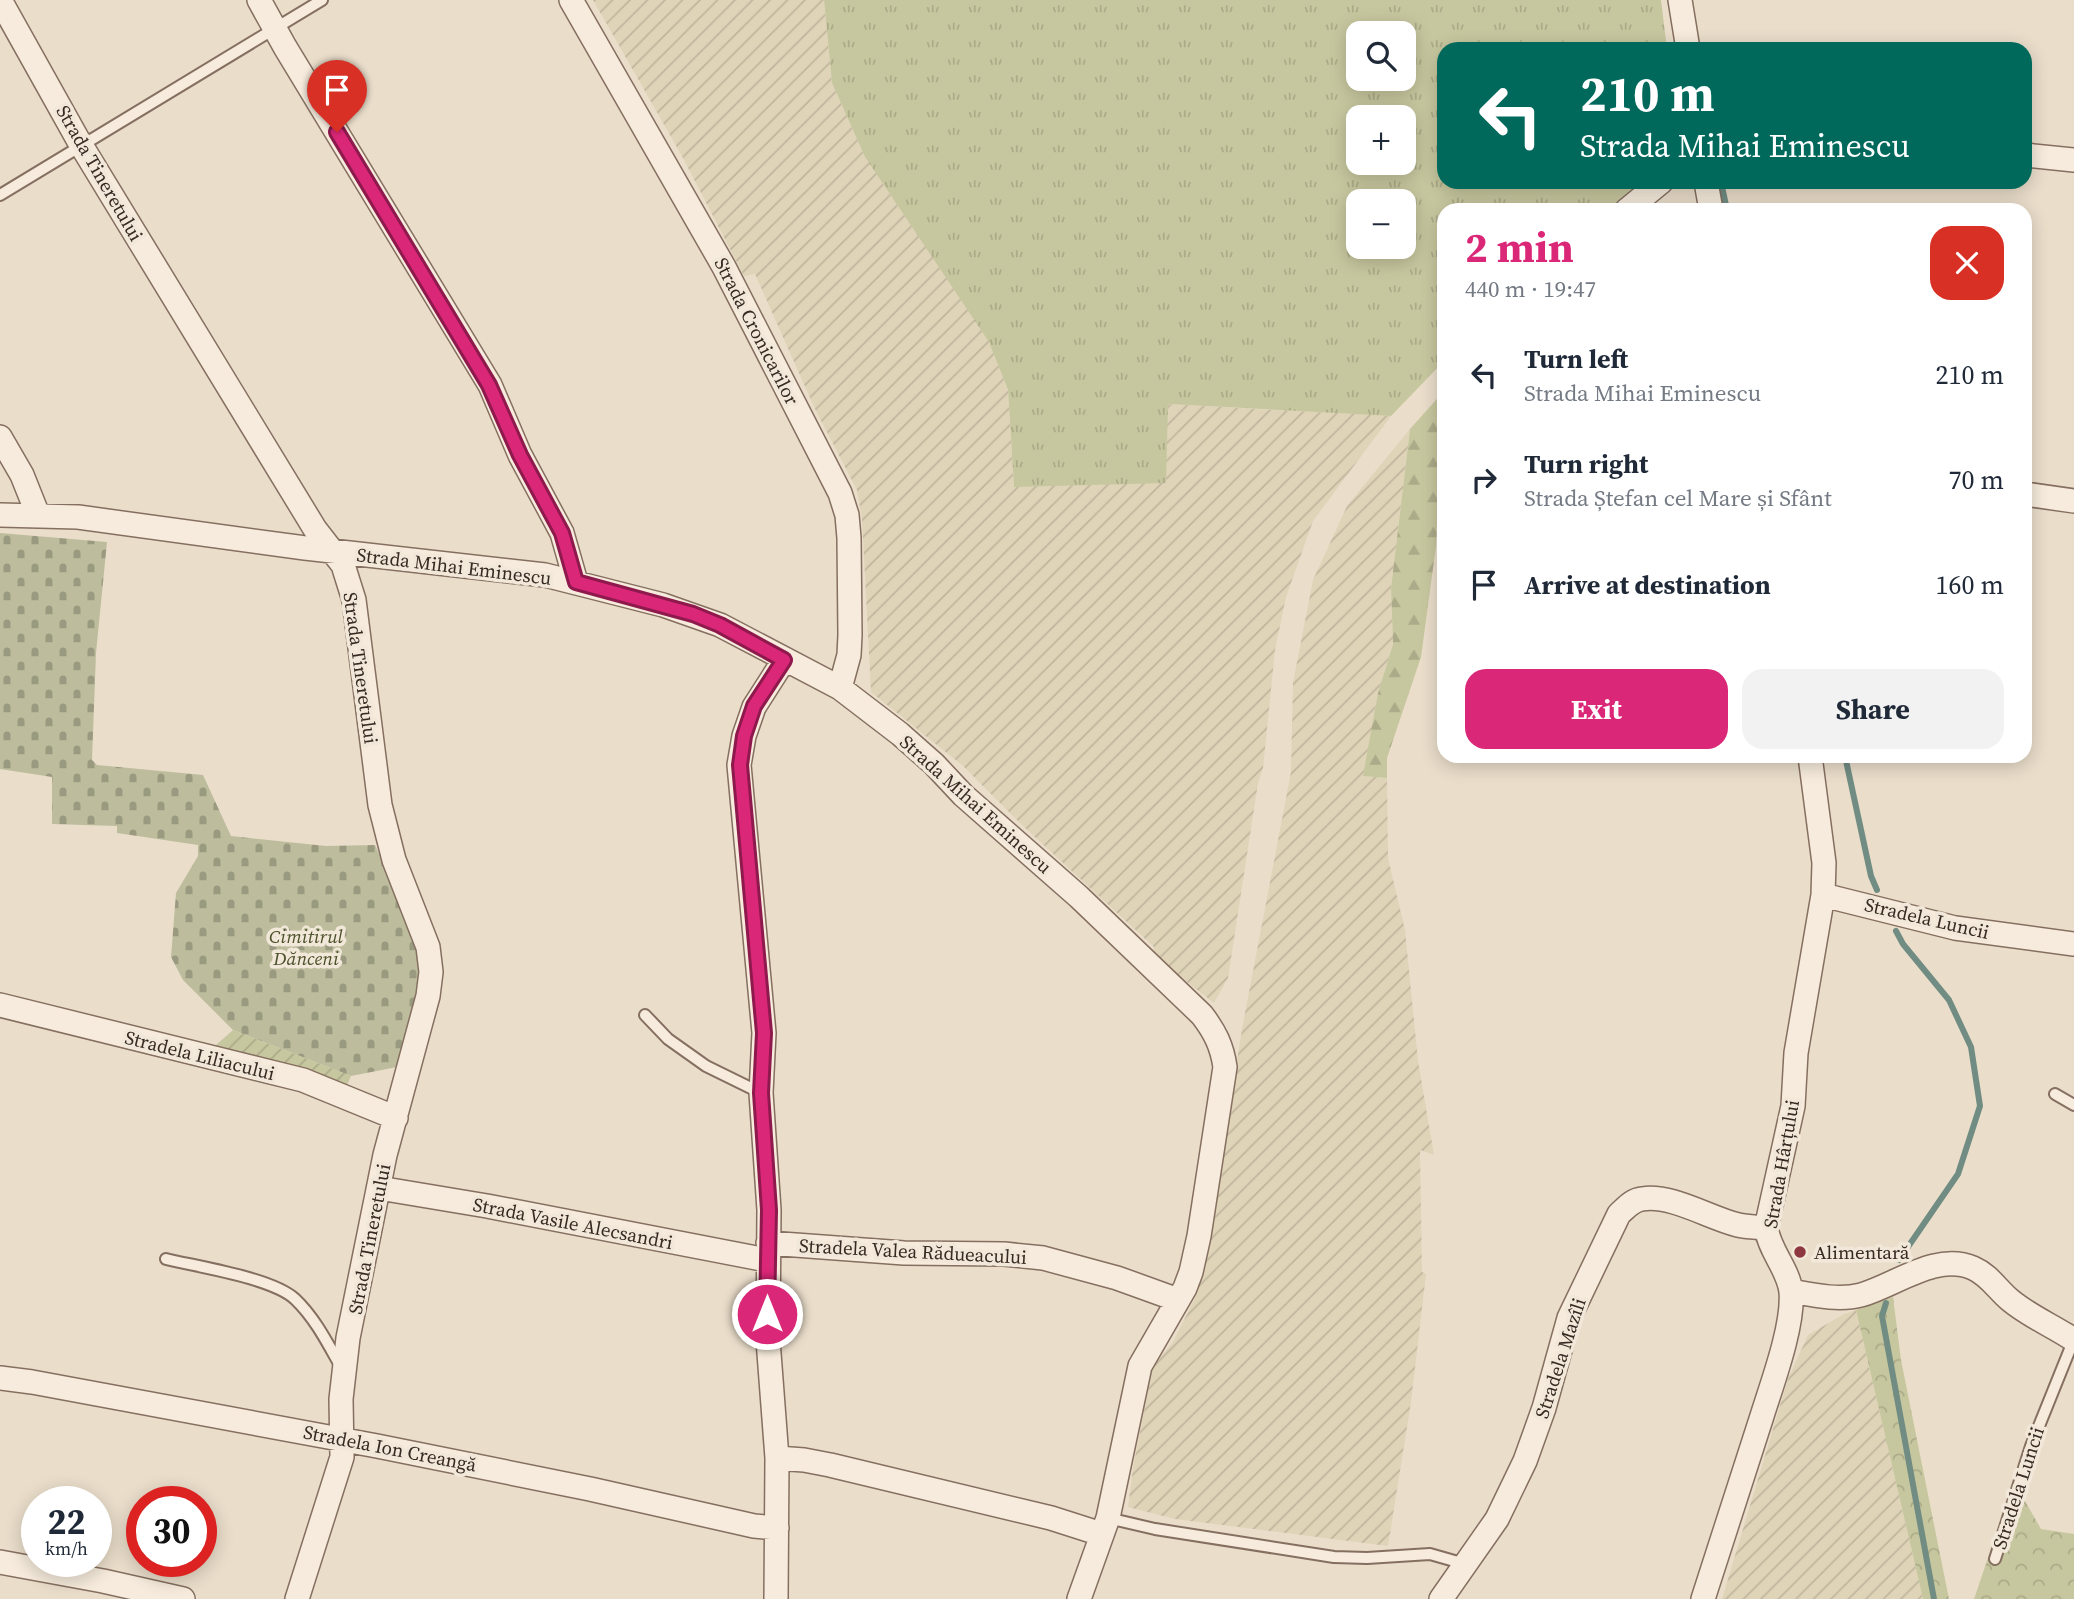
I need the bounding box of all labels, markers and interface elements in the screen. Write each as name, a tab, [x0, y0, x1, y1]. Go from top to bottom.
map controls	[1346, 21, 1416, 259]
button: search	[1346, 21, 1416, 91]
pin	[307, 60, 367, 132]
text: 210 m	[1580, 60, 1715, 127]
icon: left	[1465, 70, 1556, 161]
icon: arrive	[318, 71, 356, 109]
street label: Strada Tineretului	[51, 100, 150, 246]
button: +	[1346, 105, 1416, 175]
text: Strada Mihai Eminescu	[1580, 124, 1910, 168]
button: −	[1346, 189, 1416, 259]
text: 2 min	[1465, 218, 1574, 276]
button: close	[1930, 226, 2004, 300]
street label: Strada Cronicarilor	[709, 253, 805, 409]
text: 440 m · 19:47	[1465, 273, 1596, 305]
text: Turn left	[1524, 341, 1628, 377]
icon: left	[1465, 356, 1503, 394]
text: 210 m	[1936, 357, 2004, 393]
text: Strada Mihai Eminescu	[1524, 377, 1761, 409]
text: Turn right	[1524, 446, 1648, 482]
icon: right	[1465, 461, 1503, 499]
text: 70 m	[1949, 462, 2004, 498]
text: Strada Ștefan cel Mare și Sfânt	[1524, 482, 1832, 514]
street label: Strada Mihai Eminescu	[355, 541, 553, 591]
icon: arrive	[1465, 566, 1503, 604]
text: Arrive at destination	[1524, 567, 1771, 603]
text: 160 m	[1936, 567, 2004, 603]
street label: Strada Tineretului	[337, 591, 385, 746]
button: Exit	[1465, 669, 1728, 749]
button: Share	[1742, 669, 2004, 749]
street label: Strada Mihai Eminescu	[895, 729, 1057, 879]
street label: Stradela Luncii	[1862, 891, 1992, 945]
park label: Cimitirul Dănceni	[269, 923, 344, 971]
street label: Stradela Liliacului	[122, 1024, 278, 1086]
street label: Strada Hârțului	[1757, 1097, 1805, 1230]
street label: Strada Tineretului	[342, 1161, 396, 1317]
street label: Strada Vasile Alecsandri	[471, 1191, 675, 1255]
street label: Stradela Valea Rădueacului	[798, 1232, 1028, 1270]
place label: Alimentară	[1814, 1239, 1910, 1265]
marker: Alimentară	[1792, 1244, 1808, 1260]
position arrow	[730, 1277, 804, 1351]
street label: Stradela Mazîli	[1528, 1294, 1592, 1422]
street label: Stradela Ion Creangă	[301, 1418, 479, 1478]
street label: Stradela Luncii	[1986, 1423, 2050, 1552]
speed limit sign: 30	[126, 1486, 217, 1577]
text: 22	[48, 1498, 85, 1546]
text: km/h	[45, 1536, 88, 1561]

